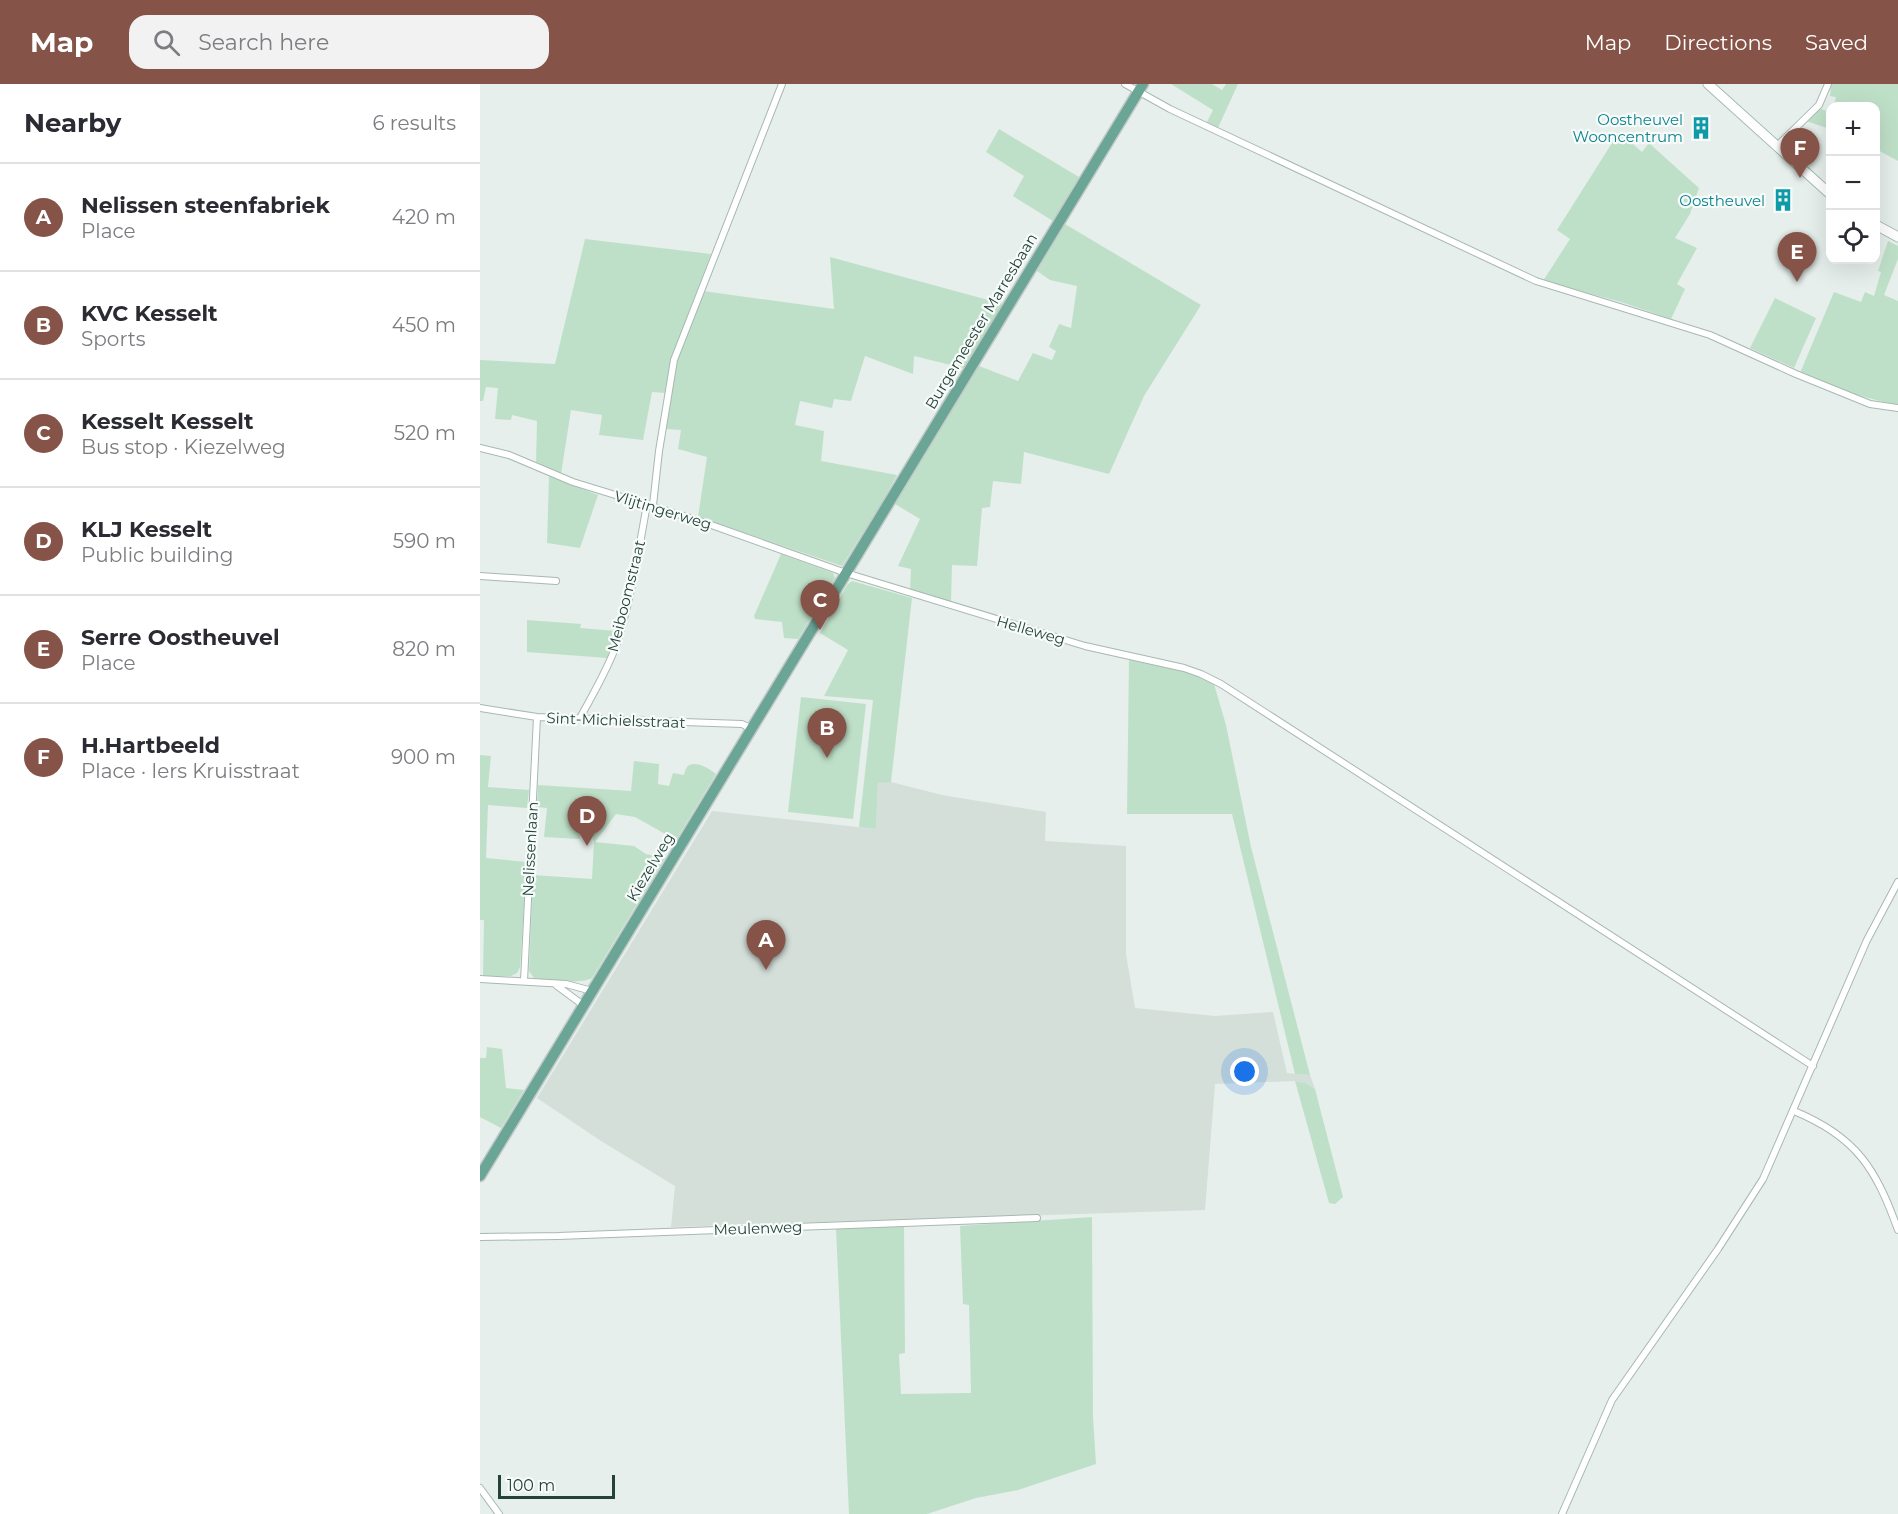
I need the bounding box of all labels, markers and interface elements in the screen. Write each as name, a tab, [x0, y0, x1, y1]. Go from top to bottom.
search box	[129, 15, 549, 69]
text: Map	[30, 25, 93, 59]
icon: search	[150, 26, 183, 59]
text: Search here	[198, 29, 329, 56]
text: Map	[1585, 30, 1631, 55]
text: Directions	[1664, 30, 1772, 55]
text: Saved	[1805, 30, 1868, 55]
map controls	[1826, 102, 1880, 264]
button: +	[1826, 102, 1880, 156]
text: Nearby	[24, 107, 121, 139]
place label: Oostheuvel Wooncentrum	[1573, 110, 1683, 146]
text: 6 results	[372, 111, 456, 135]
building icon: Oostheuvel Wooncentrum	[1688, 115, 1714, 141]
pin: F	[1780, 128, 1820, 178]
button: −	[1826, 156, 1880, 210]
building icon: Oostheuvel	[1770, 187, 1796, 213]
place label: Oostheuvel	[1679, 191, 1765, 210]
text: Nelissen steenfabriek	[81, 192, 330, 219]
text: A	[36, 205, 51, 229]
text: 420 m	[392, 205, 456, 229]
button: locate	[1826, 210, 1880, 264]
text: Place	[81, 219, 136, 243]
street label: Burgemeester Marresbaan	[921, 230, 1041, 412]
pin: E	[1778, 232, 1816, 282]
text: KVC Kesselt	[81, 300, 218, 327]
text: B	[36, 313, 51, 337]
text: 450 m	[392, 313, 456, 337]
text: Sports	[81, 327, 146, 351]
text: Kesselt Kesselt	[81, 408, 253, 435]
text: C	[36, 421, 51, 445]
text: 520 m	[394, 421, 456, 445]
text: Bus stop · Kiezelweg	[81, 435, 286, 459]
street label: Vlijtingerweg	[612, 486, 714, 534]
text: KLJ Kesselt	[81, 516, 212, 543]
text: D	[35, 529, 52, 553]
text: 590 m	[393, 529, 456, 553]
street label: Meiboomstraat	[603, 538, 649, 654]
text: Public building	[81, 543, 234, 567]
pin: C	[800, 580, 840, 630]
street label: Helleweg	[994, 611, 1068, 649]
text: Serre Oostheuvel	[81, 624, 280, 651]
text: E	[37, 637, 50, 661]
text: 820 m	[392, 637, 456, 661]
text: Place	[81, 651, 136, 675]
street label: Sint-Michielsstraat	[546, 708, 686, 732]
pin: B	[808, 708, 846, 758]
text: H.Hartbeeld	[81, 732, 220, 759]
text: F	[37, 745, 50, 769]
text: 900 m	[391, 745, 456, 769]
text: Place · Iers Kruisstraat	[81, 759, 300, 783]
pin: D	[568, 796, 606, 846]
street label: Nelissenlaan	[518, 801, 542, 897]
street label: Kiezelweg	[622, 829, 678, 905]
pin: A	[746, 920, 786, 970]
your location	[1230, 1057, 1259, 1086]
street label: Meulenweg	[713, 1217, 803, 1239]
scale bar	[498, 1472, 615, 1500]
text: 100 m	[507, 1476, 555, 1495]

